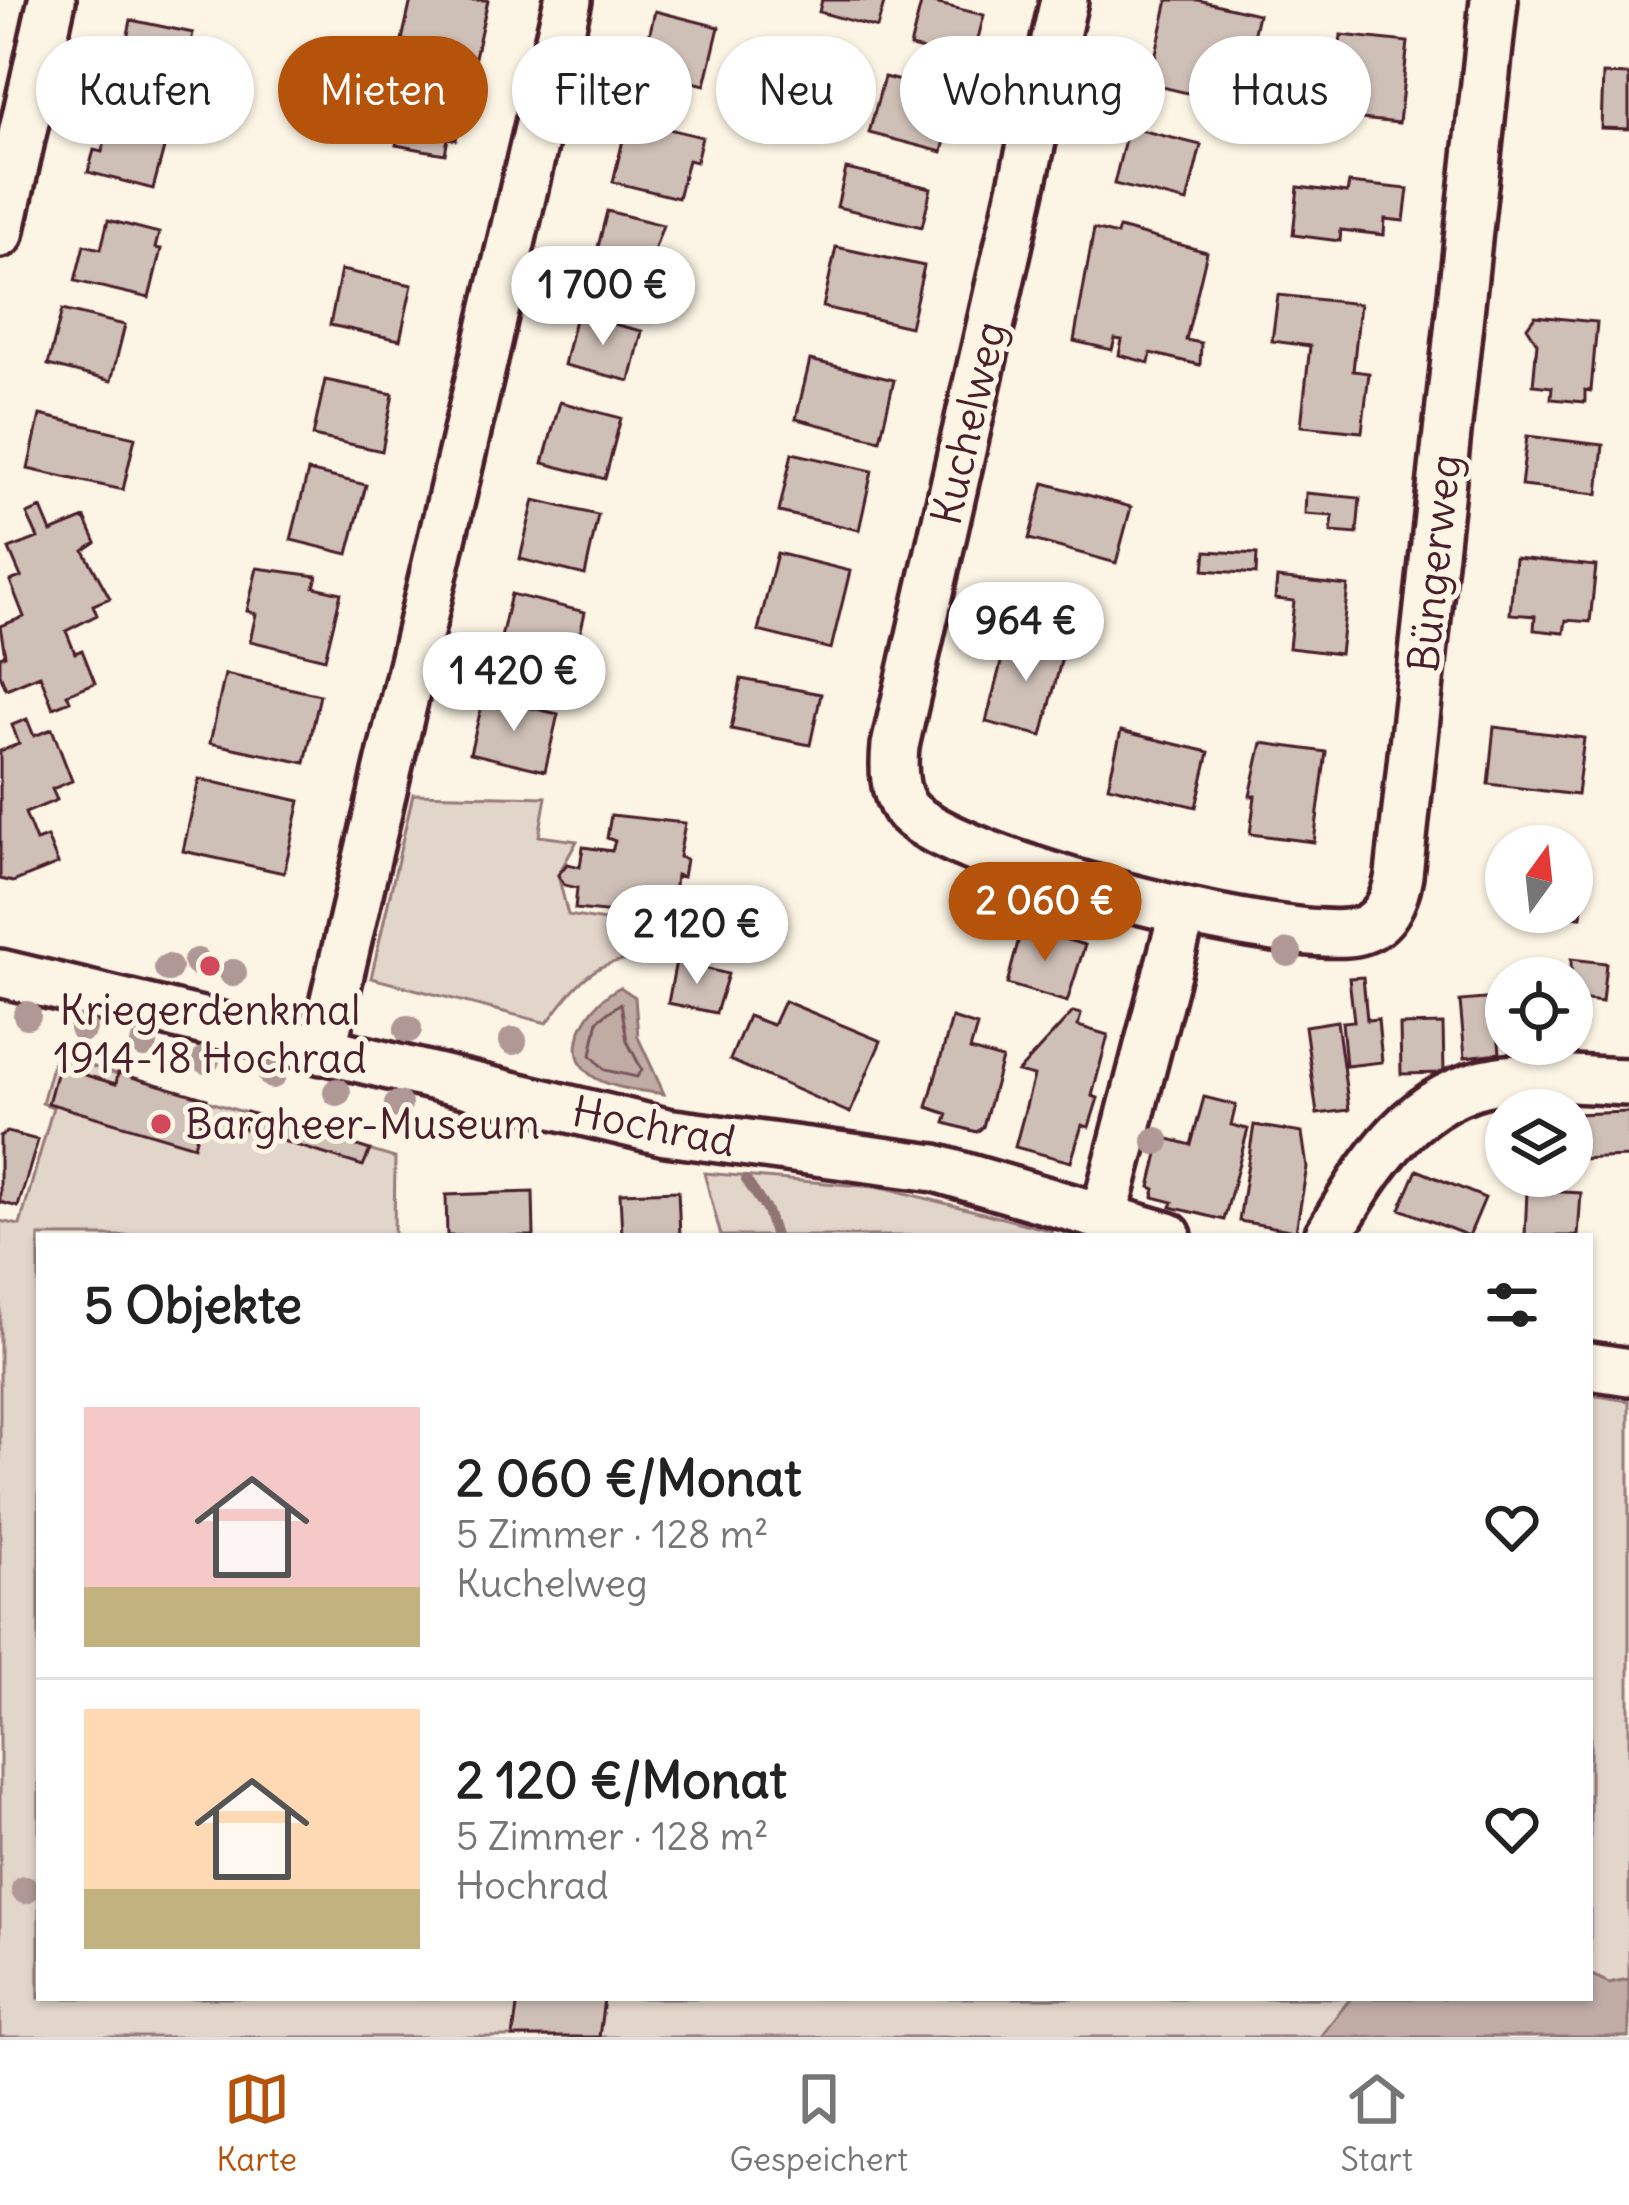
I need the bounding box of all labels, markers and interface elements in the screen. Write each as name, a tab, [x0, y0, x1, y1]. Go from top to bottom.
chip: Kaufen	[36, 36, 254, 144]
chip: Mieten	[278, 36, 488, 144]
chip: Filter	[512, 36, 692, 144]
chip: Neu	[716, 36, 876, 144]
chip: Wohnung	[900, 36, 1165, 144]
chip: Haus	[1189, 36, 1371, 144]
pin: 1 700 €	[492, 246, 714, 348]
text: 1 700 €	[538, 260, 668, 309]
street label: Kuchelweg	[919, 317, 1017, 529]
street label: Büngerweg	[1397, 452, 1471, 674]
pin: 964 €	[942, 582, 1110, 684]
text: 964 €	[975, 596, 1077, 645]
pin: 1 420 €	[403, 632, 625, 734]
text: 1 420 €	[450, 646, 578, 695]
north arrow	[1485, 825, 1593, 933]
map controls	[1485, 825, 1593, 1197]
pin: 2 060 €	[934, 862, 1156, 964]
text: 2 060 €	[976, 876, 1114, 925]
pin: 2 120 €	[586, 885, 808, 987]
text: 2 120 €	[633, 899, 761, 948]
marker: Kriegerdenkmal 1914-18 Hochrad	[197, 953, 223, 979]
button: locate	[1485, 957, 1593, 1065]
place label: Kriegerdenkmal 1914-18 Hochrad	[53, 984, 367, 1084]
street label: Hochrad	[568, 1085, 740, 1167]
button: layers	[1485, 1089, 1593, 1197]
place label: Bargheer-Museum	[185, 1098, 540, 1150]
marker: Bargheer-Museum	[148, 1111, 174, 1137]
icon: filters	[1479, 1272, 1545, 1338]
text: 5 Objekte	[84, 1273, 302, 1337]
text: 2 060 €/Monat	[456, 1446, 802, 1510]
icon: home	[180, 1455, 324, 1599]
icon: heart	[1479, 1494, 1545, 1560]
text: 5 Zimmer · 128 m²	[456, 1510, 769, 1559]
text: Kuchelweg	[456, 1559, 648, 1608]
text: 2 120 €/Monat	[456, 1748, 787, 1812]
icon: home	[180, 1757, 324, 1901]
icon: heart	[1479, 1796, 1545, 1862]
text: 5 Zimmer · 128 m²	[456, 1812, 769, 1861]
text: Hochrad	[456, 1861, 609, 1910]
tab: Karte	[216, 2066, 297, 2180]
tab: Gespeichert	[729, 2066, 908, 2180]
tab: Start	[1341, 2066, 1413, 2180]

